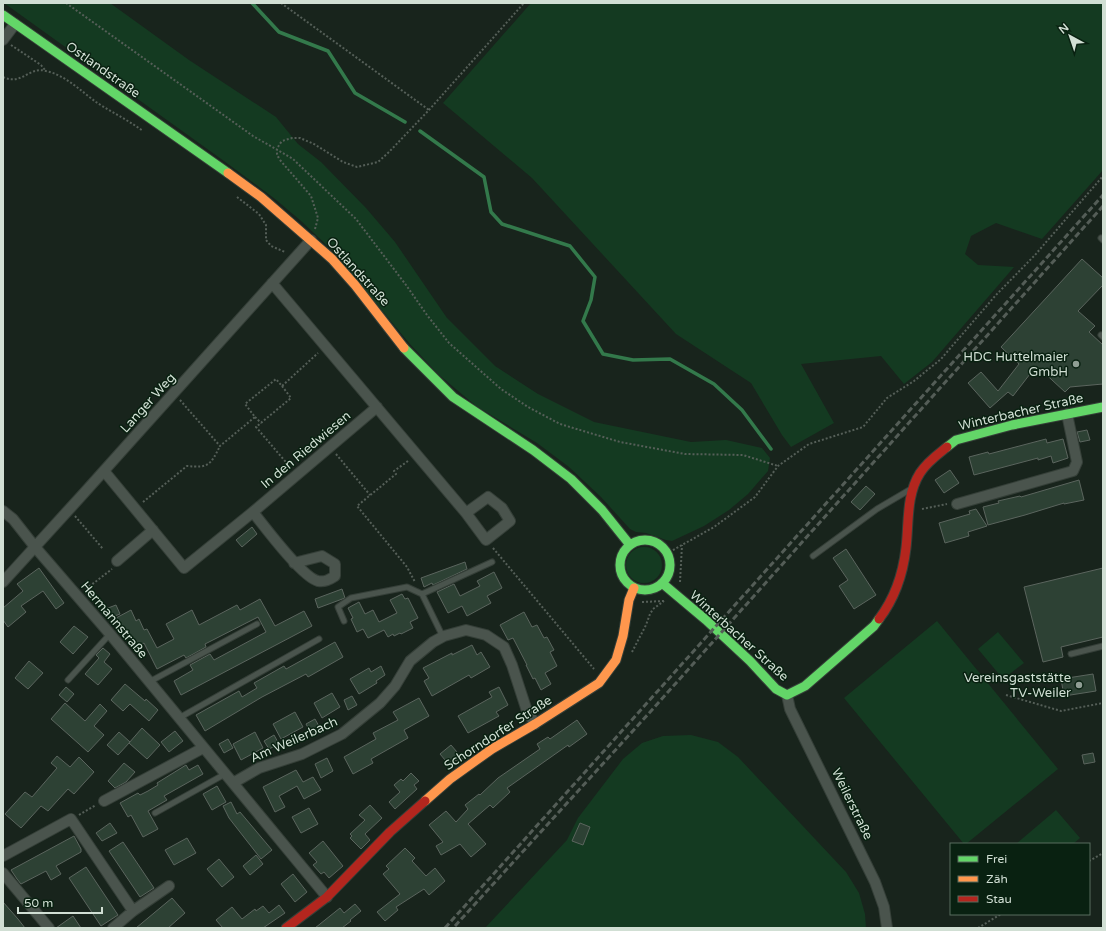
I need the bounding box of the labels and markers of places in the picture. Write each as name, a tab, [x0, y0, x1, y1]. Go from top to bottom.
place label: HDC Huttelmaier GmbH	[963, 349, 1068, 380]
marker: HDC Huttelmaier GmbH	[1071, 359, 1081, 369]
place label: Vereinsgaststätte TV-Weiler	[964, 670, 1071, 701]
marker: Vereinsgaststätte TV-Weiler	[1074, 680, 1084, 690]

